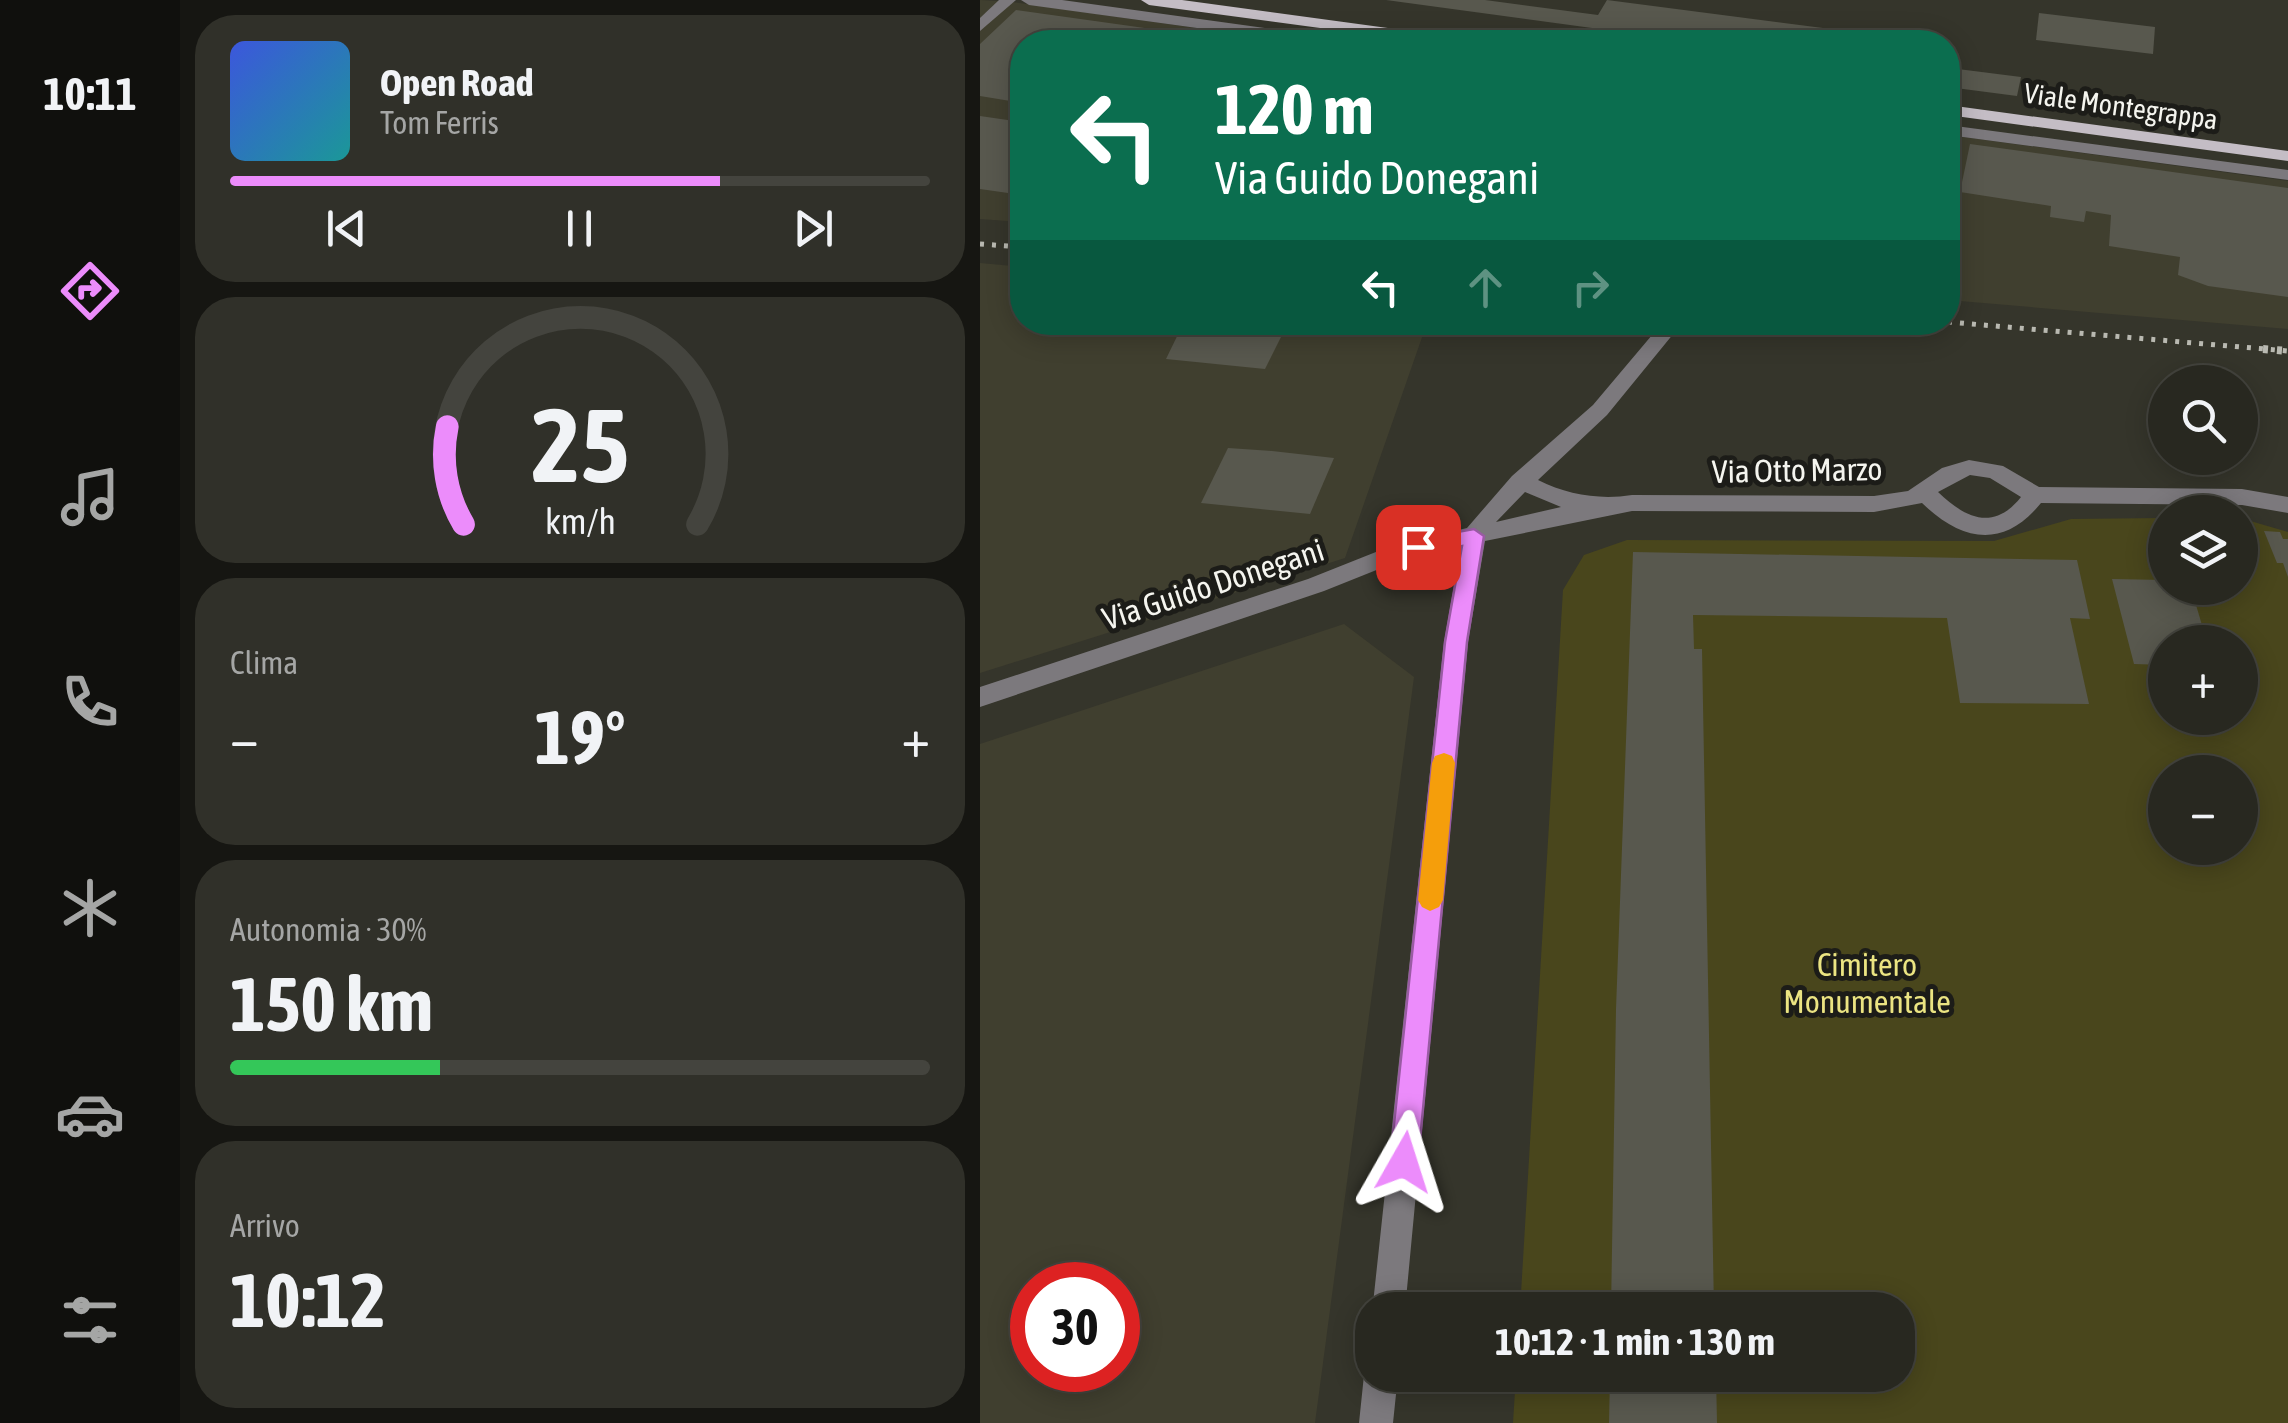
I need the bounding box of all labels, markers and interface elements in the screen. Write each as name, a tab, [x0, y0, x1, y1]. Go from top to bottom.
text: Open Road	[380, 61, 534, 104]
text: 10:11	[43, 68, 137, 120]
text: 120 m	[1215, 69, 1374, 149]
icon: left	[1050, 70, 1180, 200]
street label: Viale Montegrappa	[2022, 77, 2220, 135]
text: Tom Ferris	[380, 104, 499, 141]
text: Via Guido Donegani	[1215, 152, 1539, 204]
icon: previous	[319, 201, 374, 256]
icon: pause	[552, 201, 607, 256]
icon: next	[786, 201, 841, 256]
icon: directions	[55, 256, 125, 326]
icon: left	[1353, 260, 1408, 315]
icon: ahead	[1458, 260, 1513, 315]
icon: right	[1563, 260, 1618, 315]
map controls	[2148, 365, 2258, 865]
button: search	[2148, 365, 2258, 475]
text: 25	[531, 385, 629, 504]
street label: Via Otto Marzo	[1711, 450, 1883, 490]
icon: music	[55, 462, 125, 532]
button: layers	[2148, 495, 2258, 605]
text: km/h	[545, 501, 615, 542]
pin	[1376, 505, 1461, 590]
icon: arrive	[1391, 520, 1446, 575]
street label: Via Guido Donegani	[1098, 531, 1328, 637]
button: +	[2148, 625, 2258, 735]
text: Clima	[230, 644, 298, 681]
icon: phone	[55, 667, 125, 737]
text: 19°	[534, 694, 626, 780]
text: −	[230, 706, 259, 769]
text: +	[901, 706, 930, 769]
button: −	[2148, 755, 2258, 865]
icon: climate	[55, 873, 125, 943]
text: Autonomia · 30%	[230, 911, 426, 948]
park label: Cimitero Monumentale	[1783, 946, 1951, 1020]
text: 150 km	[230, 961, 433, 1047]
icon: car	[55, 1079, 125, 1149]
position arrow	[1352, 1110, 1456, 1214]
text: Arrivo	[230, 1207, 300, 1244]
text: 10:12	[230, 1257, 386, 1343]
speed limit sign: 30	[1010, 1262, 1140, 1392]
icon: filters	[55, 1285, 125, 1355]
text: 10:12 · 1 min · 130 m	[1495, 1320, 1775, 1363]

